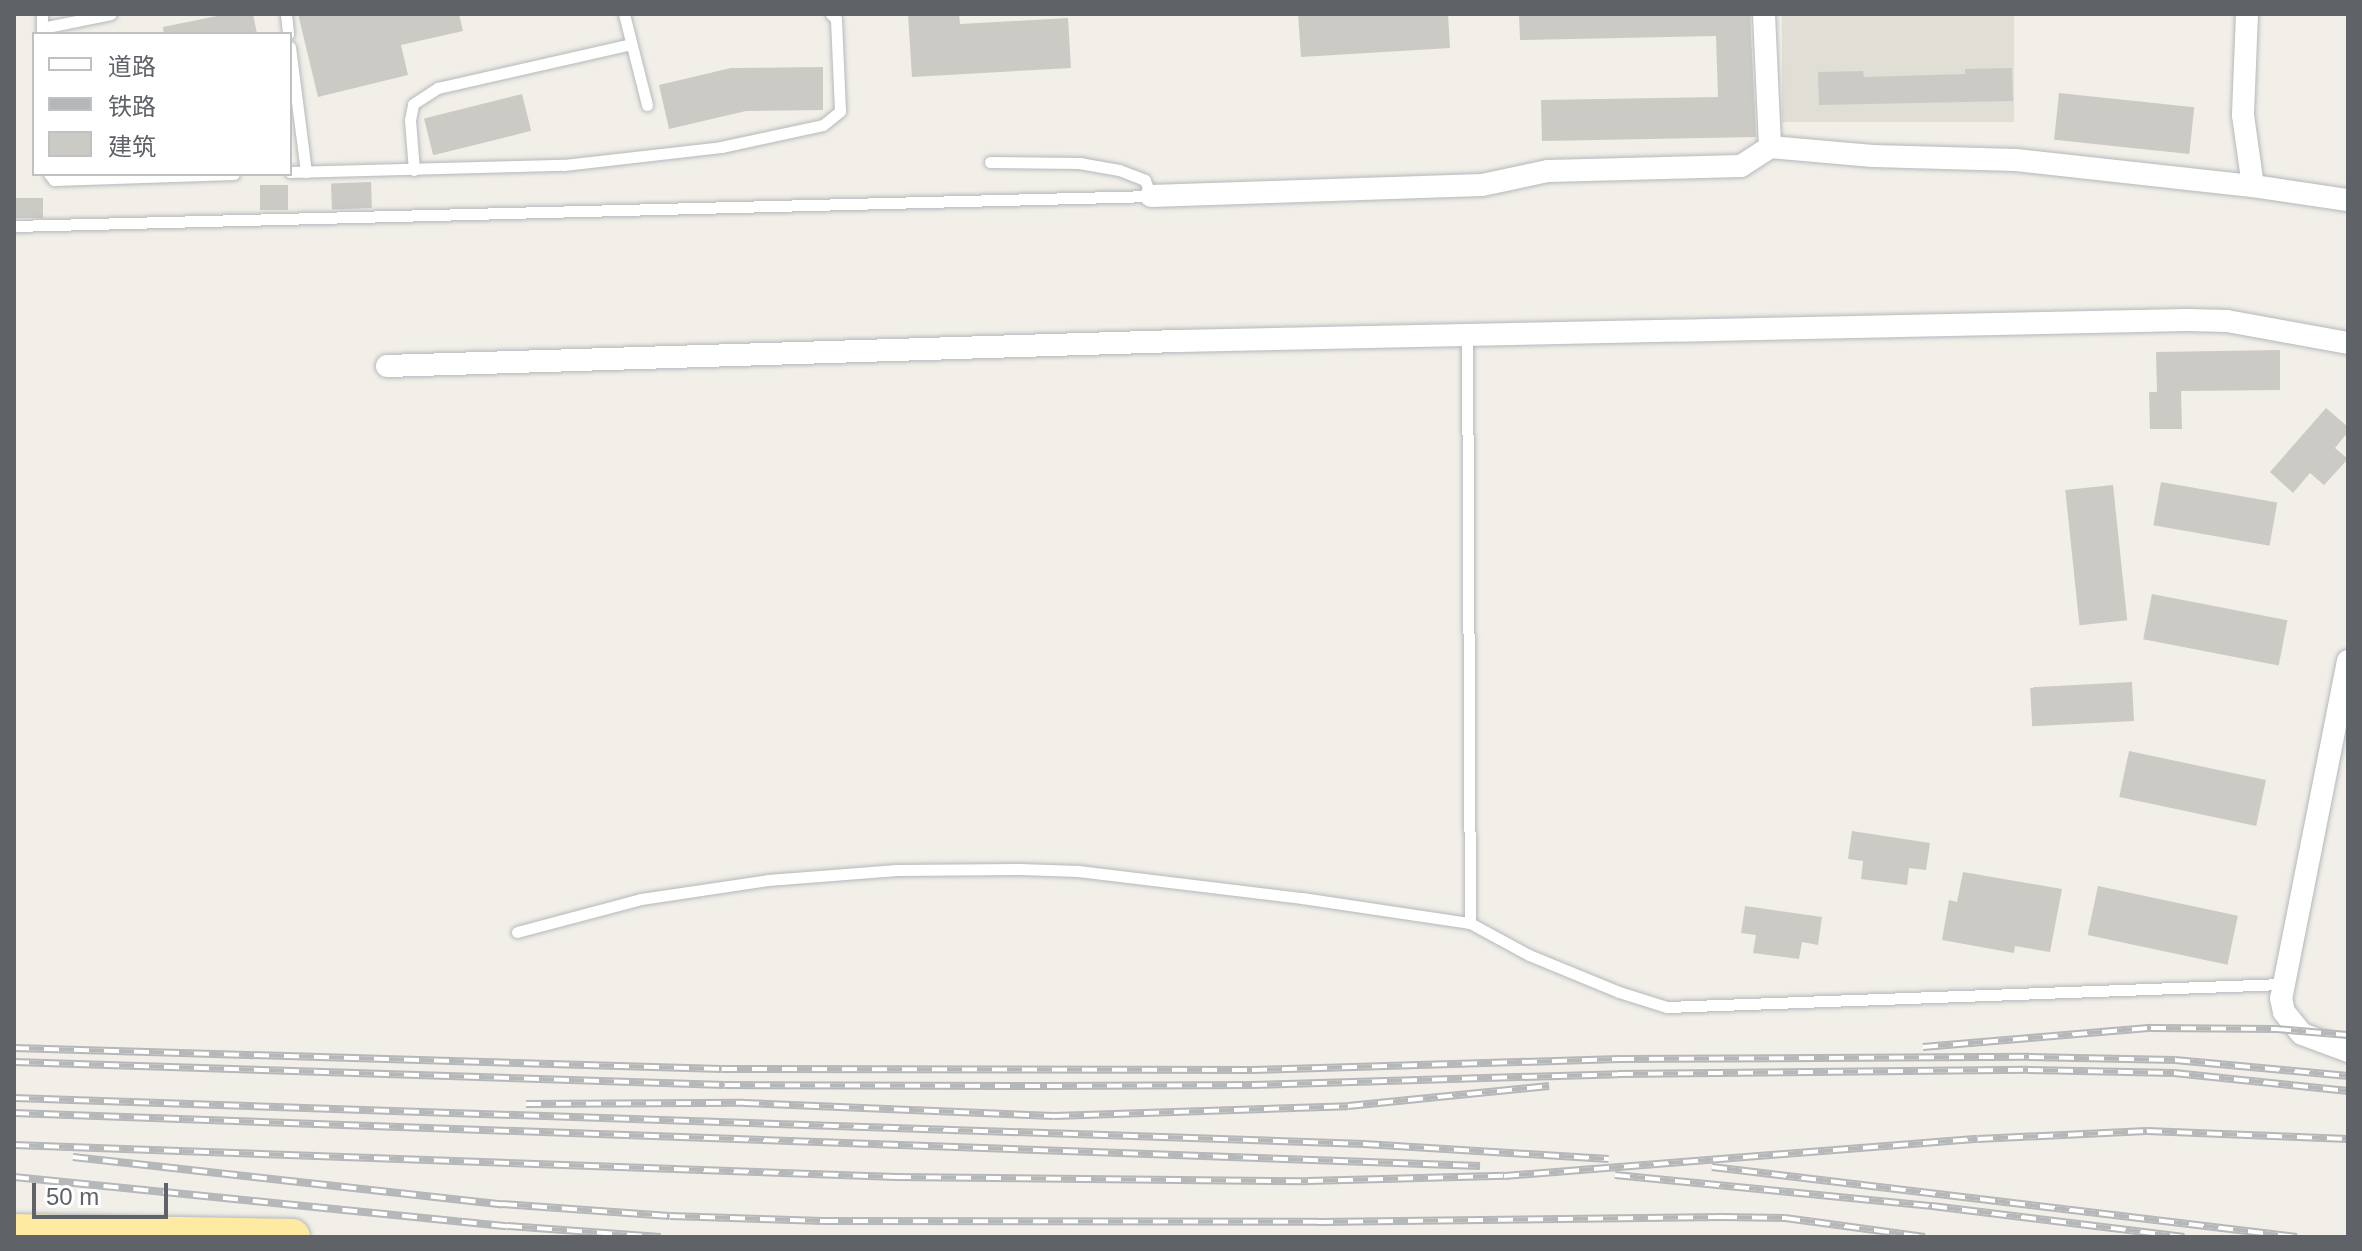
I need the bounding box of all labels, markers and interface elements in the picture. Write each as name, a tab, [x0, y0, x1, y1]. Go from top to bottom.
legend	[32, 32, 292, 176]
text: 道路	[108, 53, 156, 80]
text: 铁路	[108, 93, 156, 120]
text: 建筑	[108, 133, 156, 160]
scale bar	[36, 1167, 172, 1217]
text: 50 m	[46, 1183, 99, 1210]

